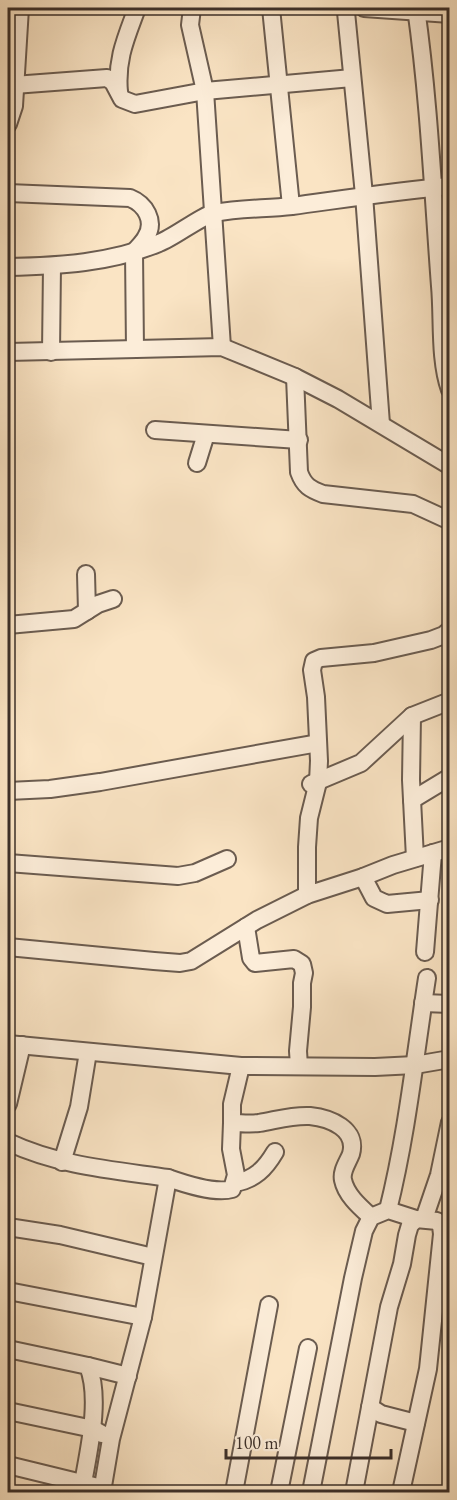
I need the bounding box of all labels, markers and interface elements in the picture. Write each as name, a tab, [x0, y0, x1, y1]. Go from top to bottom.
scale bar	[226, 1422, 391, 1460]
text: 100 m	[235, 1431, 279, 1454]

